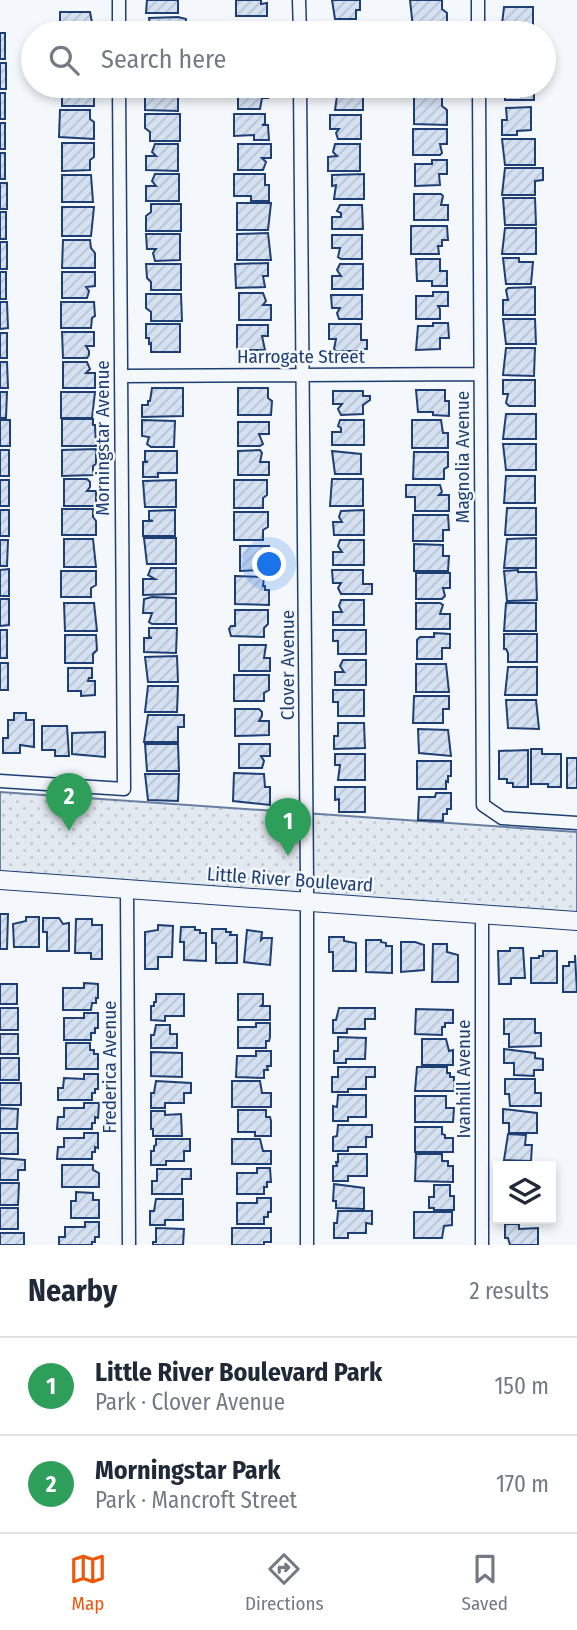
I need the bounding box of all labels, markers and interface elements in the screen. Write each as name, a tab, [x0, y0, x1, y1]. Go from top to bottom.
search box	[21, 21, 556, 98]
icon: search	[45, 41, 83, 79]
text: Search here	[101, 44, 226, 75]
street label: Harrogate Street	[237, 345, 366, 368]
street label: Morningstar Avenue	[91, 360, 114, 516]
street label: Magnolia Avenue	[451, 391, 474, 523]
your location	[252, 547, 286, 581]
street label: Clover Avenue	[276, 610, 299, 720]
pin: 2	[46, 773, 92, 831]
pin: 1	[265, 798, 311, 856]
street label: Little River Boulevard	[206, 862, 374, 897]
street label: Frederica Avenue	[98, 1001, 121, 1133]
street label: Ivanhill Avenue	[452, 1020, 475, 1138]
map controls	[493, 1161, 556, 1224]
button: layers	[493, 1161, 556, 1224]
text: Nearby	[28, 1273, 117, 1309]
text: 2 results	[469, 1277, 549, 1305]
text: Little River Boulevard Park	[95, 1357, 382, 1388]
text: 1	[46, 1372, 56, 1400]
text: 150 m	[494, 1372, 549, 1400]
text: Park · Clover Avenue	[95, 1388, 285, 1416]
text: Morningstar Park	[95, 1455, 281, 1486]
text: 2	[46, 1470, 56, 1498]
text: 170 m	[496, 1470, 549, 1498]
text: Park · Mancroft Street	[95, 1486, 297, 1514]
tab: Map	[69, 1550, 107, 1615]
tab: Directions	[245, 1550, 324, 1615]
tab: Saved	[462, 1550, 508, 1615]

